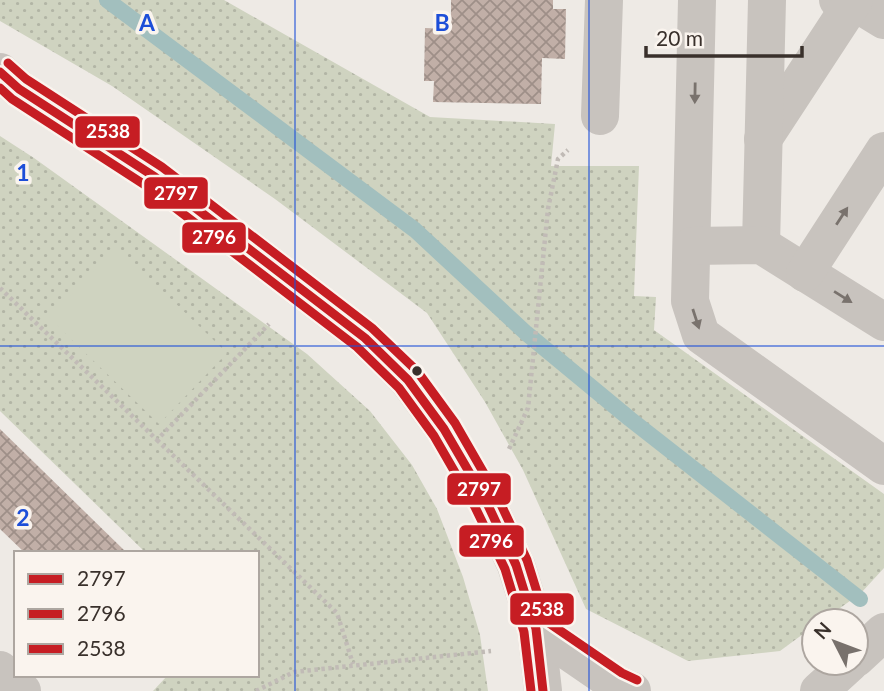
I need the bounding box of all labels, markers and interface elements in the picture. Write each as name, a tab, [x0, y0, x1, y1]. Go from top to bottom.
text: A	[138, 8, 156, 36]
text: B	[434, 8, 450, 36]
scale bar	[646, 14, 802, 58]
text: 20 m	[656, 25, 703, 50]
one-way arrow	[689, 82, 701, 104]
line badge: 2538	[74, 115, 141, 149]
text: 2538	[86, 119, 130, 142]
text: 1	[16, 158, 30, 186]
line badge: 2797	[143, 176, 209, 210]
text: 2797	[154, 181, 198, 204]
one-way arrow	[835, 207, 849, 225]
line badge: 2796	[181, 221, 247, 254]
text: 2796	[192, 225, 236, 248]
one-way arrow	[833, 290, 853, 303]
one-way arrow	[691, 309, 702, 330]
unlabelled marker	[410, 364, 424, 378]
line badge: 2797	[446, 472, 512, 506]
text: 2797	[457, 477, 501, 500]
text: 2	[16, 503, 30, 531]
line badge: 2796	[458, 524, 525, 558]
text: 2796	[469, 529, 513, 552]
legend	[14, 551, 259, 677]
text: 2797	[77, 565, 126, 590]
line badge: 2538	[509, 592, 575, 626]
text: 2538	[520, 597, 564, 620]
text: 2796	[77, 600, 126, 625]
north arrow	[800, 607, 870, 677]
text: N	[809, 617, 835, 643]
text: 2538	[77, 635, 126, 660]

